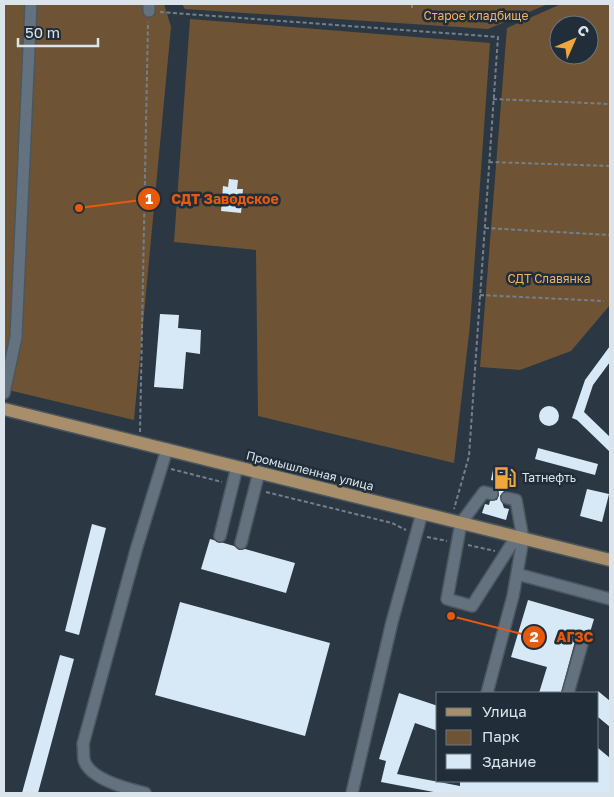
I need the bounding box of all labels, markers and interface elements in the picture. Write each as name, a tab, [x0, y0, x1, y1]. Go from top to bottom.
park label: Старое кладбище	[424, 8, 528, 23]
scale bar	[18, 15, 98, 47]
north arrow	[549, 15, 599, 65]
text: С	[574, 21, 593, 40]
text: 50 m	[25, 23, 60, 41]
callout: СДТ Заводское	[136, 185, 289, 214]
text: 1	[145, 189, 153, 207]
text: СДТ Заводское	[171, 190, 279, 207]
park label: СДТ Славянка	[508, 271, 590, 286]
street label: Промышленная улица	[245, 447, 376, 494]
fuel station icon: Татнефть	[492, 465, 518, 491]
place label: Татнефть	[522, 470, 576, 485]
callout: АГЗС	[522, 622, 603, 651]
text: 2	[529, 627, 539, 645]
text: АГЗС	[557, 628, 593, 645]
legend	[436, 692, 599, 782]
text: Улица	[482, 702, 527, 720]
text: Парк	[482, 727, 520, 745]
text: Здание	[482, 752, 536, 770]

